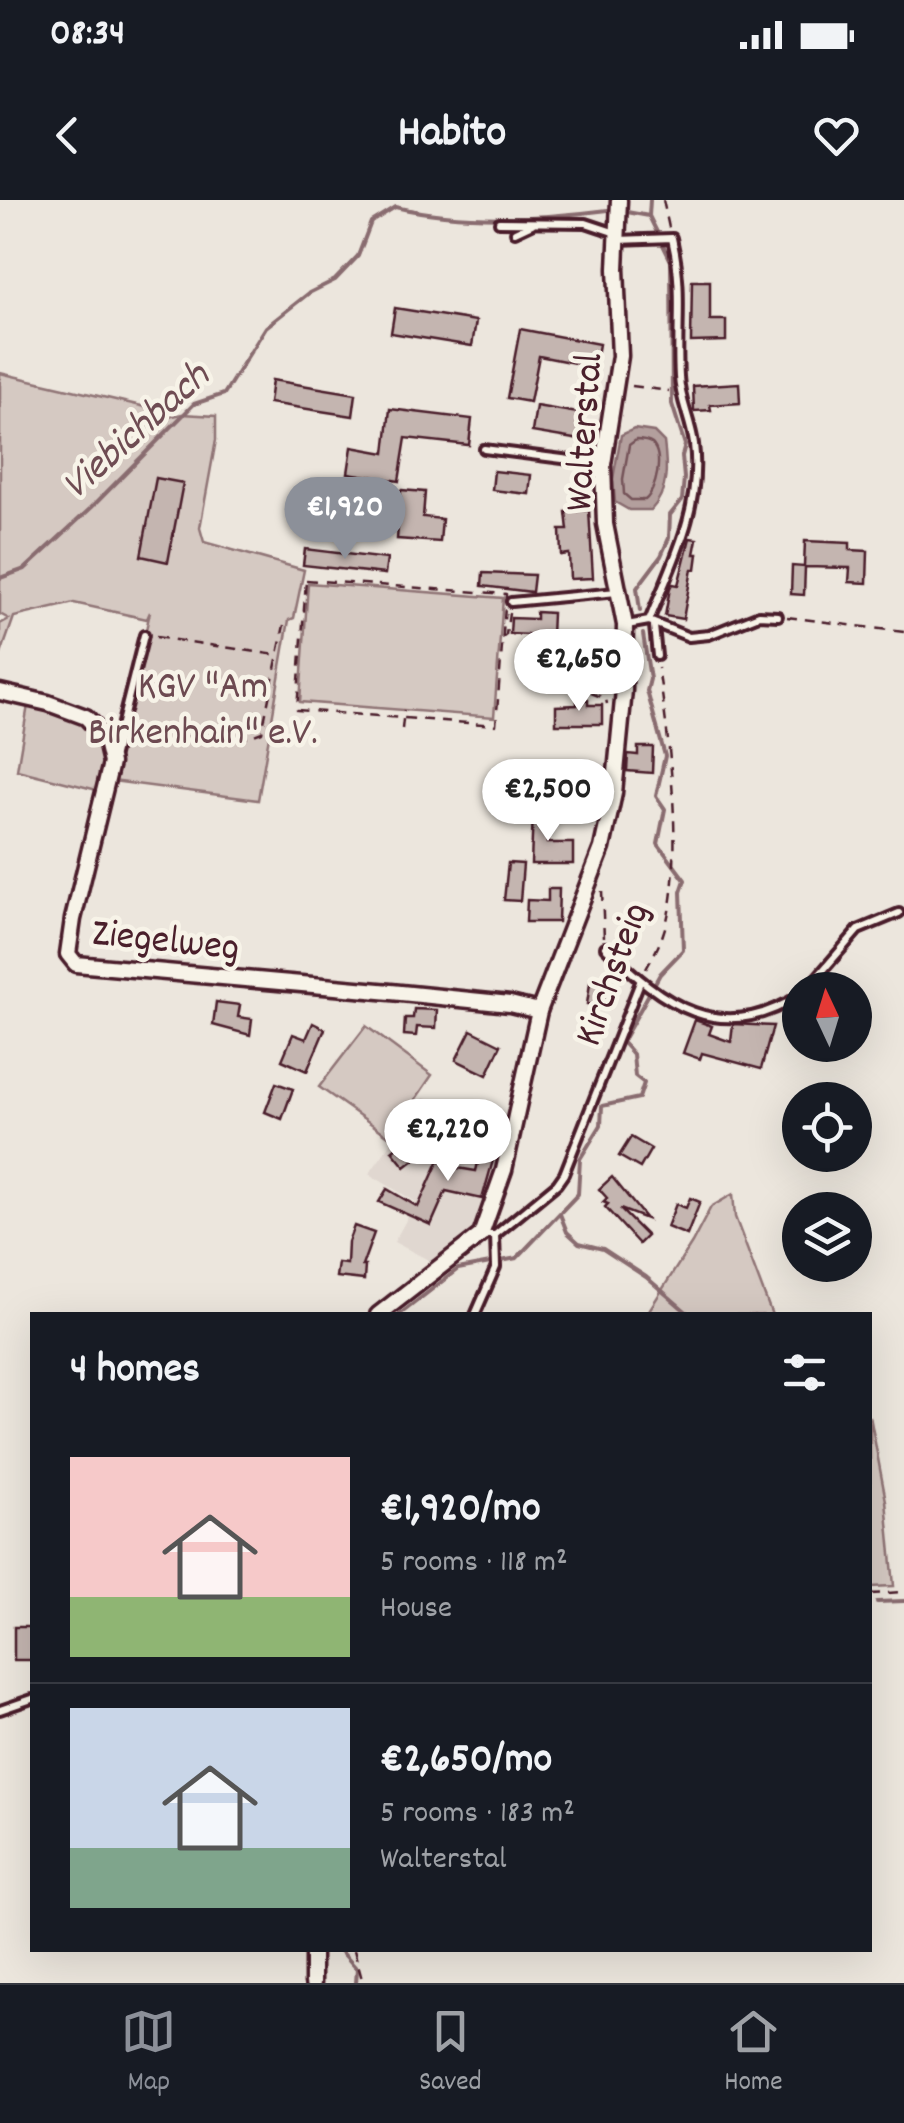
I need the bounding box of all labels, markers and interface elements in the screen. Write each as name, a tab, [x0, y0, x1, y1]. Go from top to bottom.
text: 08:34	[50, 8, 125, 63]
text: Habito	[398, 103, 506, 167]
icon: back	[40, 108, 95, 163]
icon: heart	[809, 108, 864, 163]
water label: Viebichbach	[50, 349, 227, 517]
street label: Walterstal	[554, 351, 621, 513]
pin: €1,920	[264, 477, 426, 562]
text: €1,920	[306, 486, 384, 532]
pin: €2,650	[498, 629, 660, 714]
text: €2,650	[536, 638, 622, 684]
park label: KGV "Am Birkenhain" e.V.	[88, 661, 318, 764]
pin: €2,500	[467, 759, 629, 844]
text: €2,500	[504, 768, 592, 814]
street label: Kirchsteig	[563, 895, 667, 1055]
street label: Ziegelweg	[89, 907, 242, 980]
north arrow	[782, 972, 872, 1062]
map controls	[782, 972, 872, 1282]
button: locate	[782, 1082, 872, 1172]
pin: €2,220	[367, 1099, 529, 1184]
text: €2,220	[406, 1108, 490, 1154]
button: layers	[782, 1192, 872, 1282]
text: 4 homes	[70, 1342, 200, 1402]
icon: filters	[777, 1345, 832, 1400]
text: €1,920/mo	[380, 1481, 541, 1541]
icon: home	[150, 1497, 270, 1617]
text: 5 rooms · 118 m²	[380, 1541, 568, 1587]
text: House	[380, 1587, 452, 1633]
text: €2,650/mo	[380, 1732, 552, 1792]
icon: home	[150, 1748, 270, 1868]
text: 5 rooms · 183 m²	[380, 1792, 575, 1838]
text: Walterstal	[380, 1838, 507, 1884]
tab: Map	[121, 2004, 176, 2104]
tab: Saved	[419, 2004, 482, 2104]
tab: Home	[724, 2004, 783, 2104]

